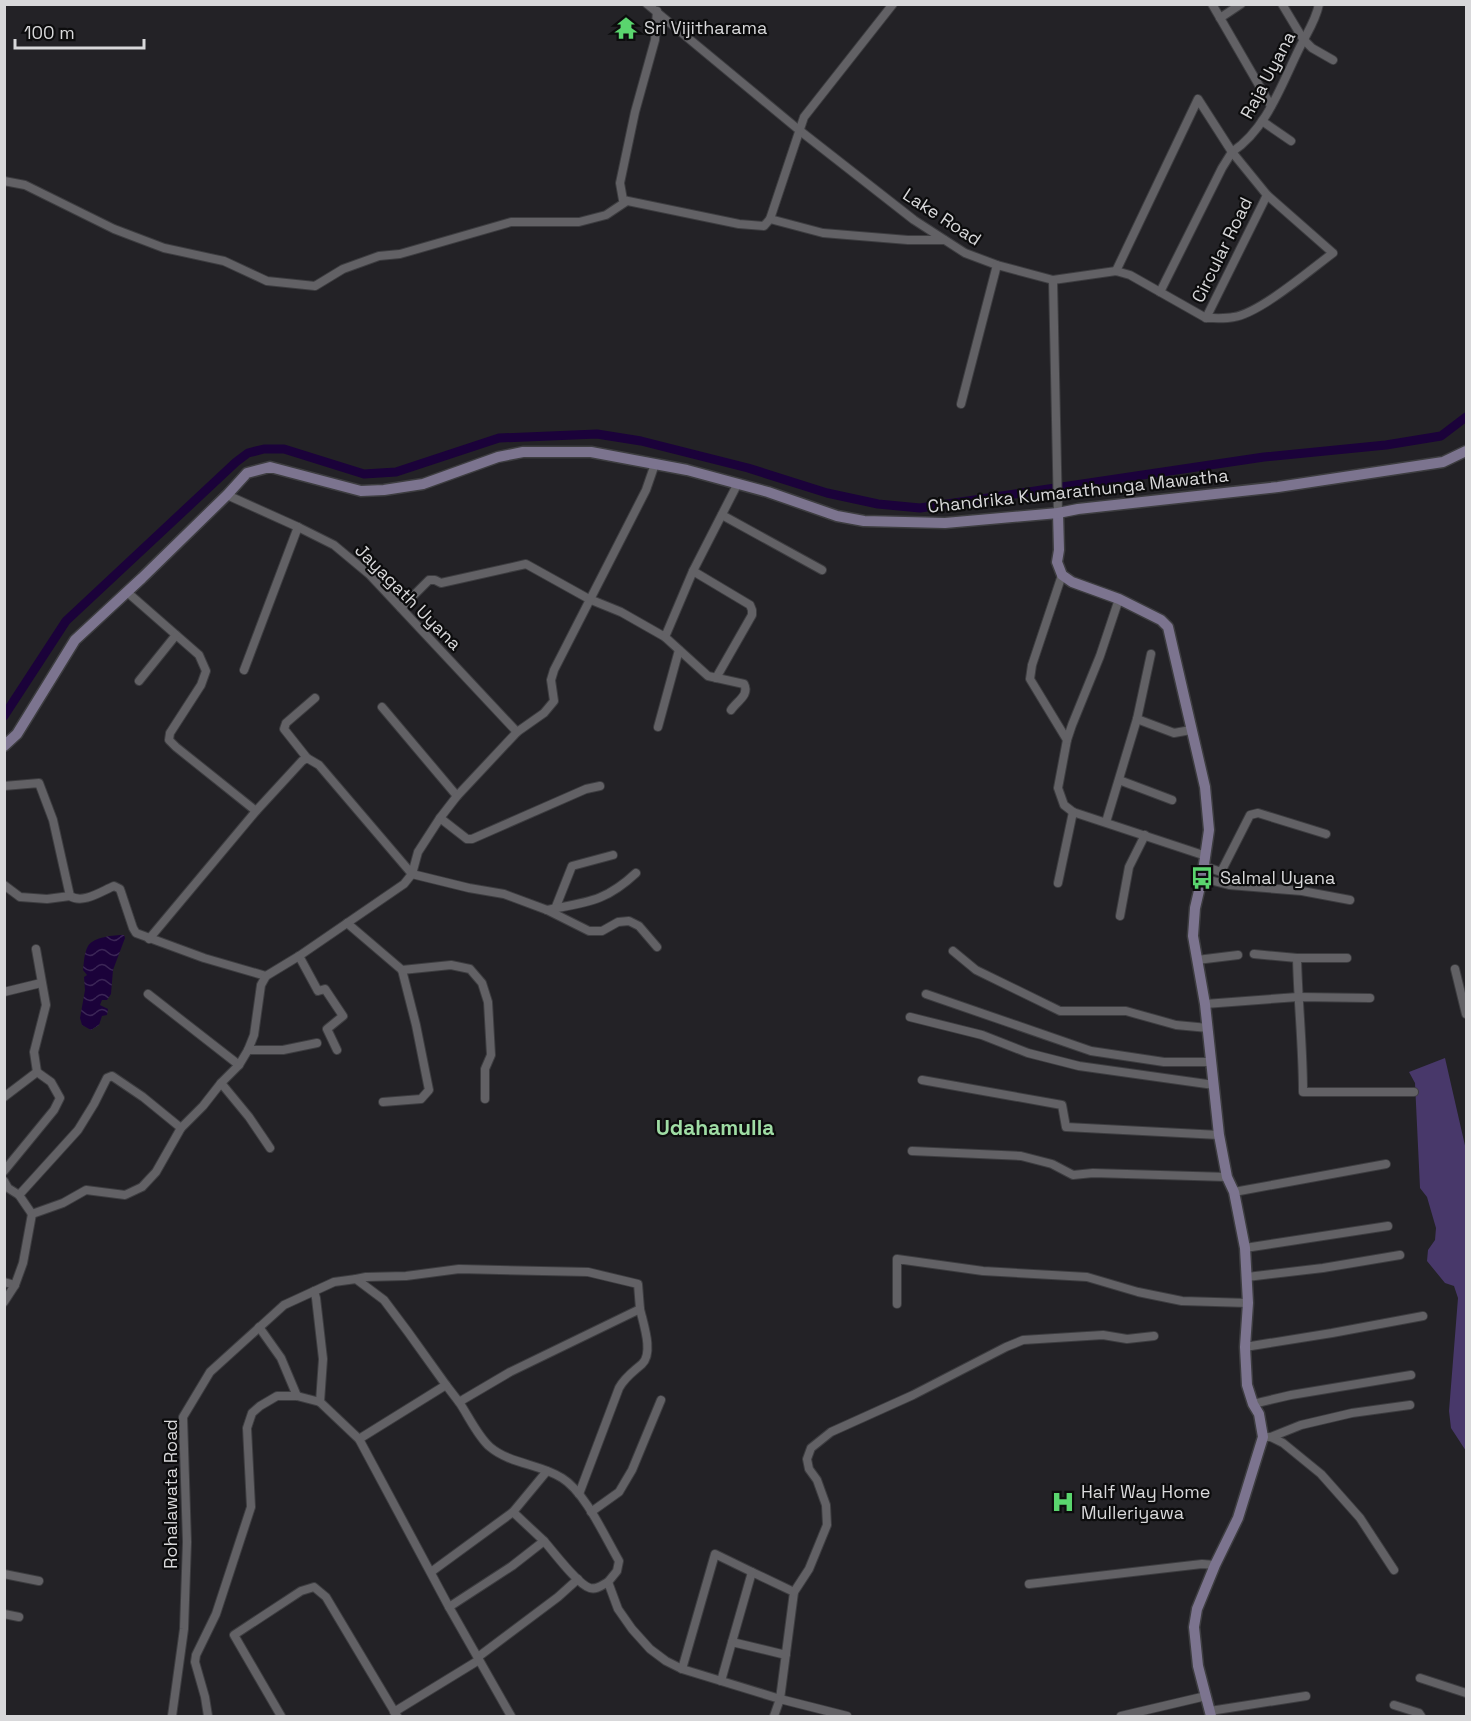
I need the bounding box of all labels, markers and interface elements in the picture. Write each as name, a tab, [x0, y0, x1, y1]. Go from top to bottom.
scale bar	[15, 12, 144, 50]
temple icon: Sri Vijitharama	[613, 15, 639, 41]
place label: Sri Vijitharama	[644, 16, 767, 39]
text: 100 m	[24, 21, 75, 44]
street label: Raja Uyana	[1235, 27, 1300, 122]
street label: Lake Road	[899, 183, 986, 250]
street label: Circular Road	[1186, 193, 1257, 306]
street label: Chandrika Kumarathunga Mawatha	[926, 463, 1229, 518]
street label: Jayagath Uyana	[350, 538, 467, 655]
bus stop icon: Salmal Uyana	[1189, 865, 1215, 891]
place label: Salmal Uyana	[1220, 866, 1335, 889]
district label: Udahamulla	[656, 1114, 774, 1141]
street label: Rohalawata Road	[159, 1419, 182, 1569]
place label: Half Way Home Mulleriyawa	[1081, 1480, 1210, 1524]
hospital icon: Half Way Home Mulleriyawa	[1050, 1489, 1076, 1515]

